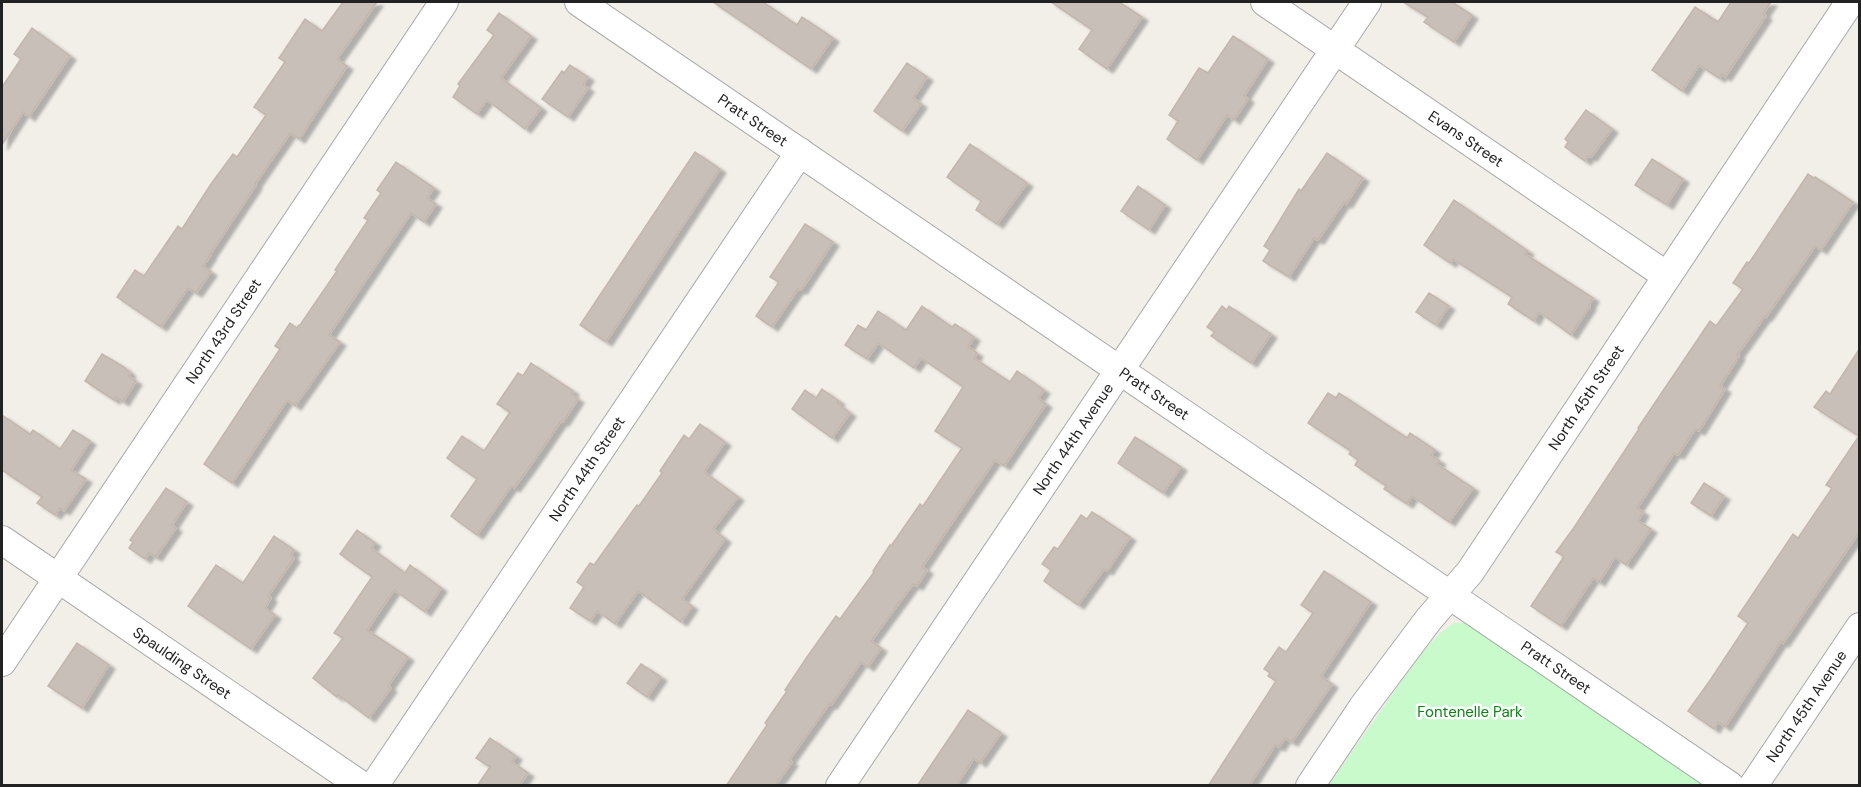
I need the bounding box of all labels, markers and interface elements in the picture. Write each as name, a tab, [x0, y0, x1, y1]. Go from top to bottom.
street label: Pratt Street	[714, 89, 792, 151]
street label: Evans Street	[1424, 106, 1507, 172]
street label: North 43rd Street	[181, 275, 266, 388]
street label: North 45th Street	[1544, 341, 1629, 454]
street label: Pratt Street	[1115, 363, 1193, 425]
street label: North 44th Avenue	[1028, 379, 1118, 499]
street label: North 44th Street	[545, 412, 630, 525]
street label: Spaulding Street	[129, 622, 235, 704]
street label: Pratt Street	[1517, 636, 1595, 698]
street label: North 45th Avenue	[1762, 646, 1852, 766]
park label: Fontenelle Park	[1417, 702, 1523, 722]

